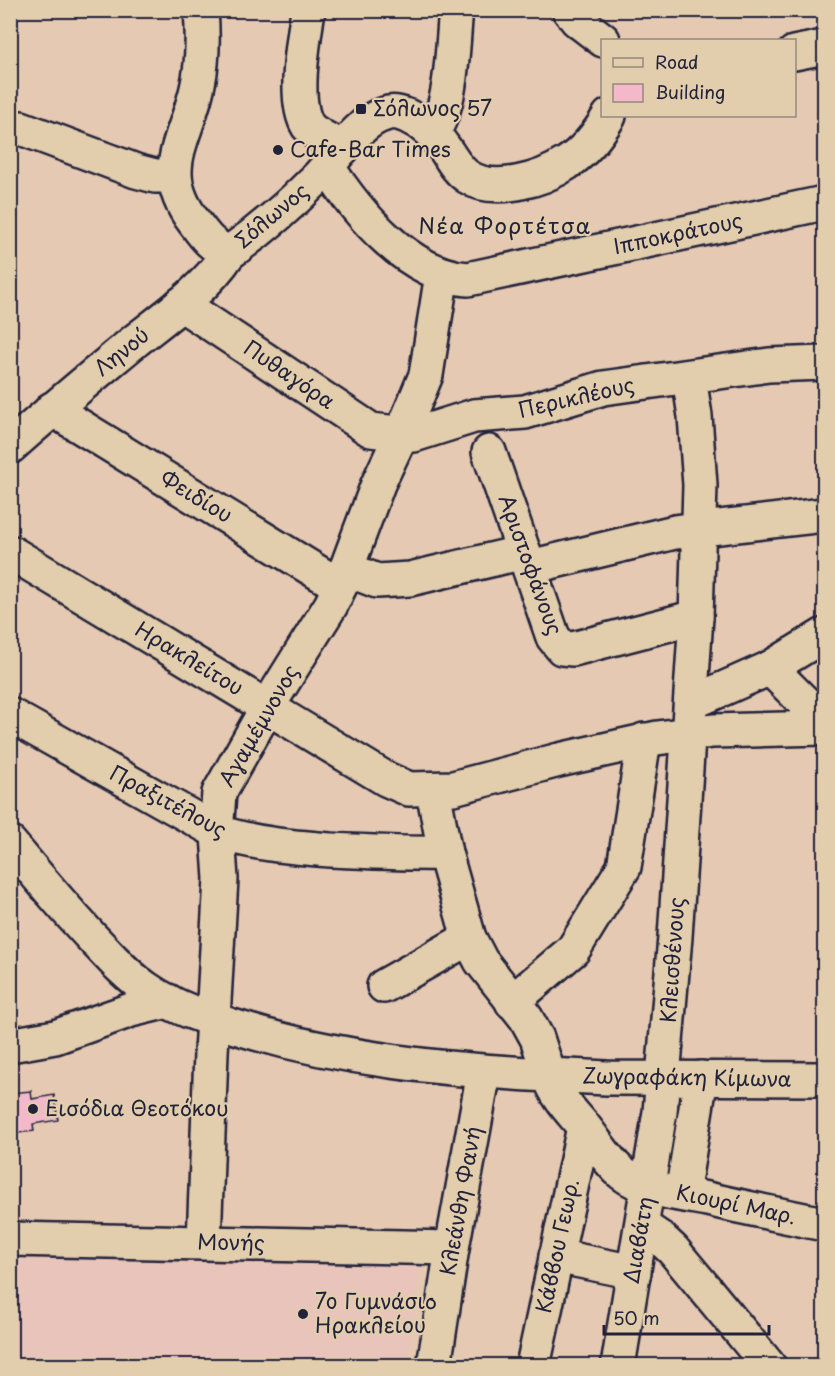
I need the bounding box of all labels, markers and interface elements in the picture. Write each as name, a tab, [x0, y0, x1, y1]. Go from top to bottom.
legend	[601, 39, 796, 117]
text: Road	[655, 48, 699, 75]
text: Building	[655, 78, 725, 105]
place label: Σόλωνος 57	[373, 91, 492, 123]
marker: Σόλωνος 57	[354, 102, 368, 116]
place label: Cafe-Bar Times	[290, 132, 451, 164]
marker: Cafe-Bar Times	[271, 143, 285, 157]
street label: Σόλωνος	[227, 174, 315, 255]
street label: Ιπποκράτους	[610, 203, 745, 261]
district label: Νέα Φορτέτσα	[418, 208, 592, 241]
street label: Ληνού	[86, 318, 155, 383]
street label: Πυθαγόρα	[238, 331, 342, 416]
street label: Περικλέους	[514, 367, 637, 425]
street label: Φειδίου	[155, 461, 239, 530]
street label: Αριστοφάνους	[492, 490, 572, 639]
street label: Ηρακλείτου	[130, 612, 250, 702]
street label: Αγαμέμνονος	[209, 658, 305, 792]
street label: Πραξιτέλους	[105, 756, 233, 844]
street label: Κλεισθένους	[651, 896, 691, 1024]
street label: Ζωγραφάκη Κίμωνα	[582, 1058, 792, 1094]
place label: Εισόδια Θεοτόκου	[45, 1091, 229, 1123]
marker: Εισόδια Θεοτόκου	[26, 1102, 40, 1116]
street label: Κλεάνθη Φανή	[430, 1124, 488, 1278]
street label: Κάββου Γεωρ.	[526, 1175, 586, 1316]
street label: Κιουρί Μαρ.	[674, 1175, 799, 1231]
street label: Διαβάτη	[614, 1194, 660, 1286]
street label: Μονής	[197, 1224, 265, 1258]
place label: 7o Γυμνάσιο Ηρακλείου	[315, 1284, 437, 1340]
scale bar	[604, 1298, 769, 1336]
text: 50 m	[613, 1304, 660, 1331]
marker: 7o Γυμνάσιο Ηρακλείου	[296, 1307, 310, 1321]

